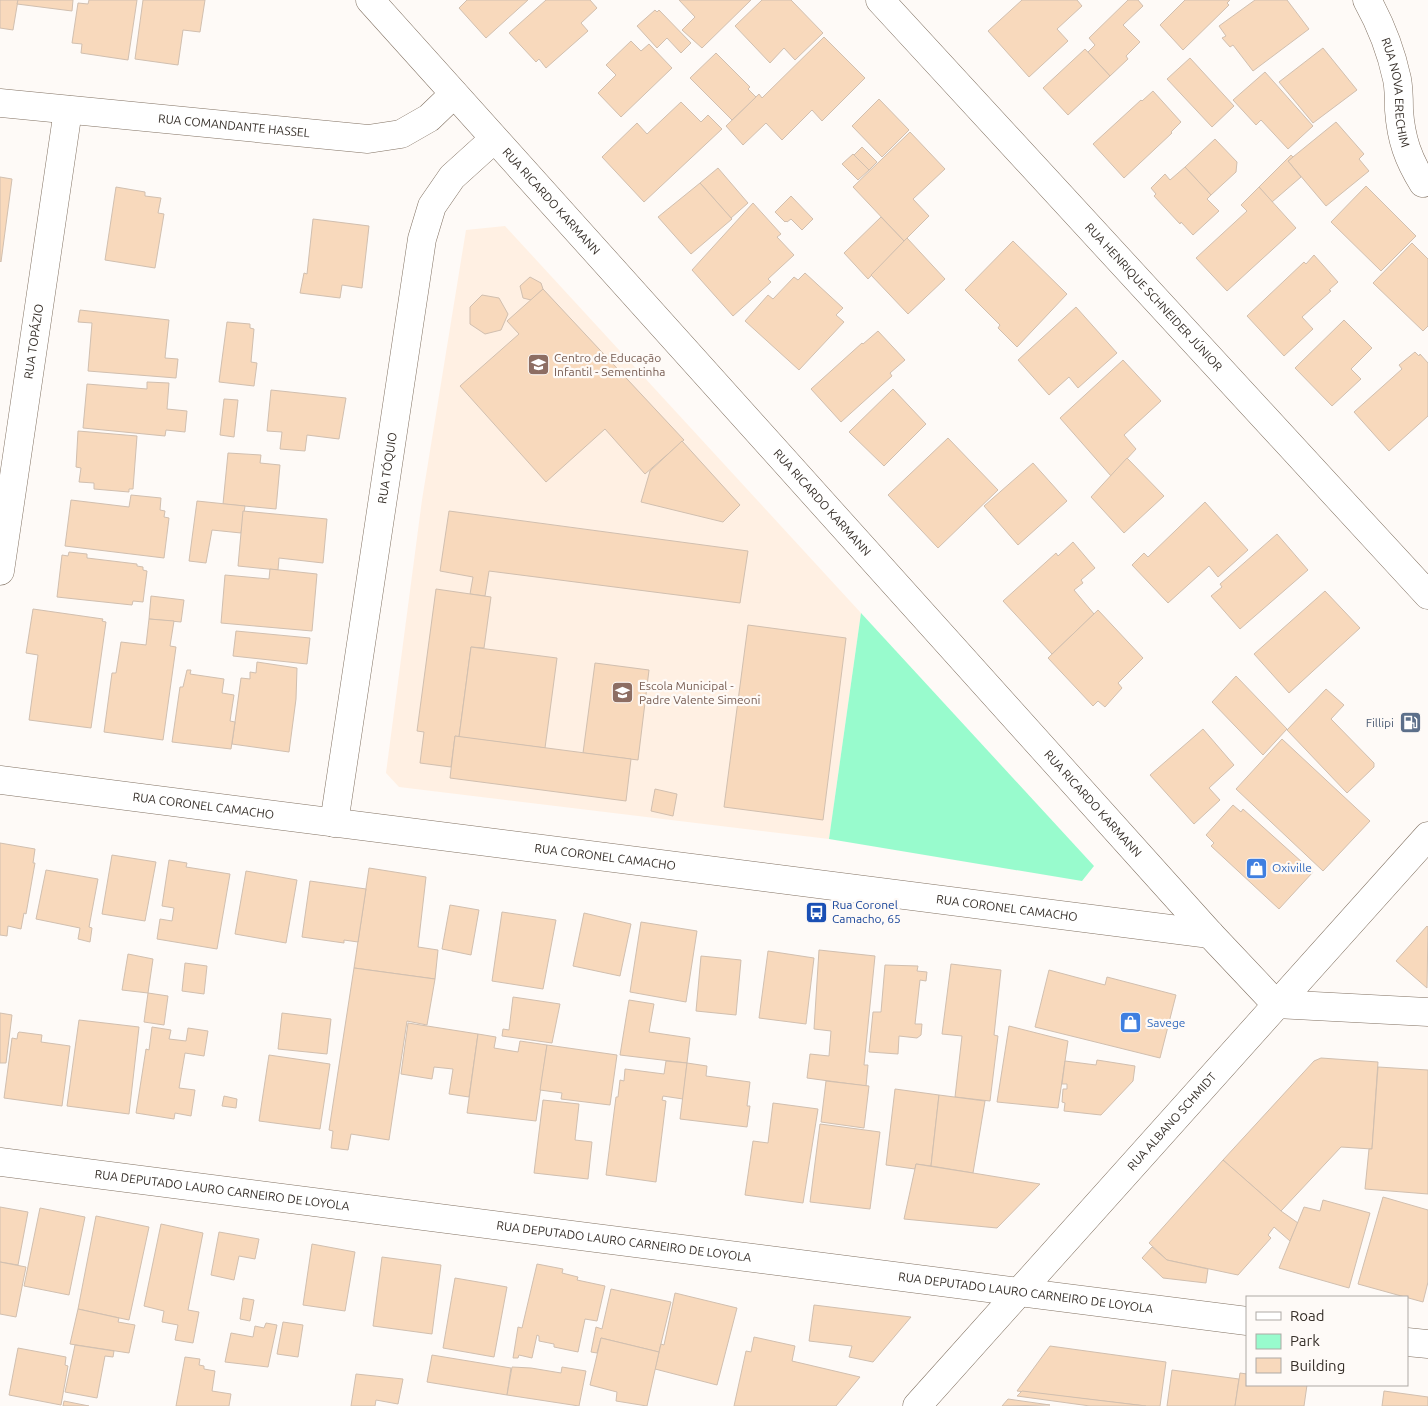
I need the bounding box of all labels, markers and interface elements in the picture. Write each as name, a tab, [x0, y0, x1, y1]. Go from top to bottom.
street label: RUA NOVA ERECHIM	[1379, 36, 1412, 149]
street label: RUA COMANDANTE HASSEL	[157, 111, 310, 139]
street label: RUA RICARDO KARMANN	[500, 145, 603, 257]
street label: RUA HENRIQUE SCHNEIDER JÚNIOR	[1083, 220, 1226, 374]
street label: RUA TOPÁZIO	[21, 303, 45, 380]
place label: Centro de Educação Infantil - Sementinha	[554, 351, 666, 378]
school or university icon: Centro de Educação Infantil - Sementinha	[526, 353, 550, 377]
street label: RUA TÓQUIO	[375, 431, 399, 504]
street label: RUA RICARDO KARMANN	[771, 446, 874, 558]
place label: Escola Municipal - Padre Valente Simeoni	[639, 679, 760, 706]
school or university icon: Escola Municipal - Padre Valente Simeoni	[611, 681, 635, 705]
fuel station icon: Fillipi	[1398, 711, 1422, 735]
place label: Fillipi	[1366, 716, 1394, 729]
street label: RUA RICARDO KARMANN	[1042, 747, 1144, 859]
street label: RUA CORONEL CAMACHO	[132, 790, 275, 821]
street label: RUA CORONEL CAMACHO	[534, 841, 677, 872]
shop icon: Oxiville	[1244, 856, 1268, 880]
place label: Oxiville	[1272, 861, 1312, 874]
street label: RUA CORONEL CAMACHO	[936, 892, 1078, 923]
place label: Rua Coronel Camacho, 65	[832, 898, 901, 925]
bus stop icon: Rua Coronel Camacho, 65	[804, 900, 828, 924]
shop icon: Savege	[1119, 1011, 1143, 1035]
place label: Savege	[1147, 1016, 1185, 1029]
street label: RUA ALBANO SCHMIDT	[1124, 1069, 1219, 1173]
street label: RUA DEPUTADO LAURO CARNEIRO DE LOYOLA	[94, 1167, 351, 1213]
street label: RUA DEPUTADO LAURO CARNEIRO DE LOYOLA	[496, 1218, 752, 1264]
street label: RUA DEPUTADO LAURO CARNEIRO DE LOYOLA	[898, 1270, 1154, 1315]
legend	[1246, 1296, 1408, 1386]
text: Road	[1290, 1307, 1325, 1324]
text: Park	[1290, 1332, 1320, 1349]
text: Building	[1290, 1357, 1345, 1374]

